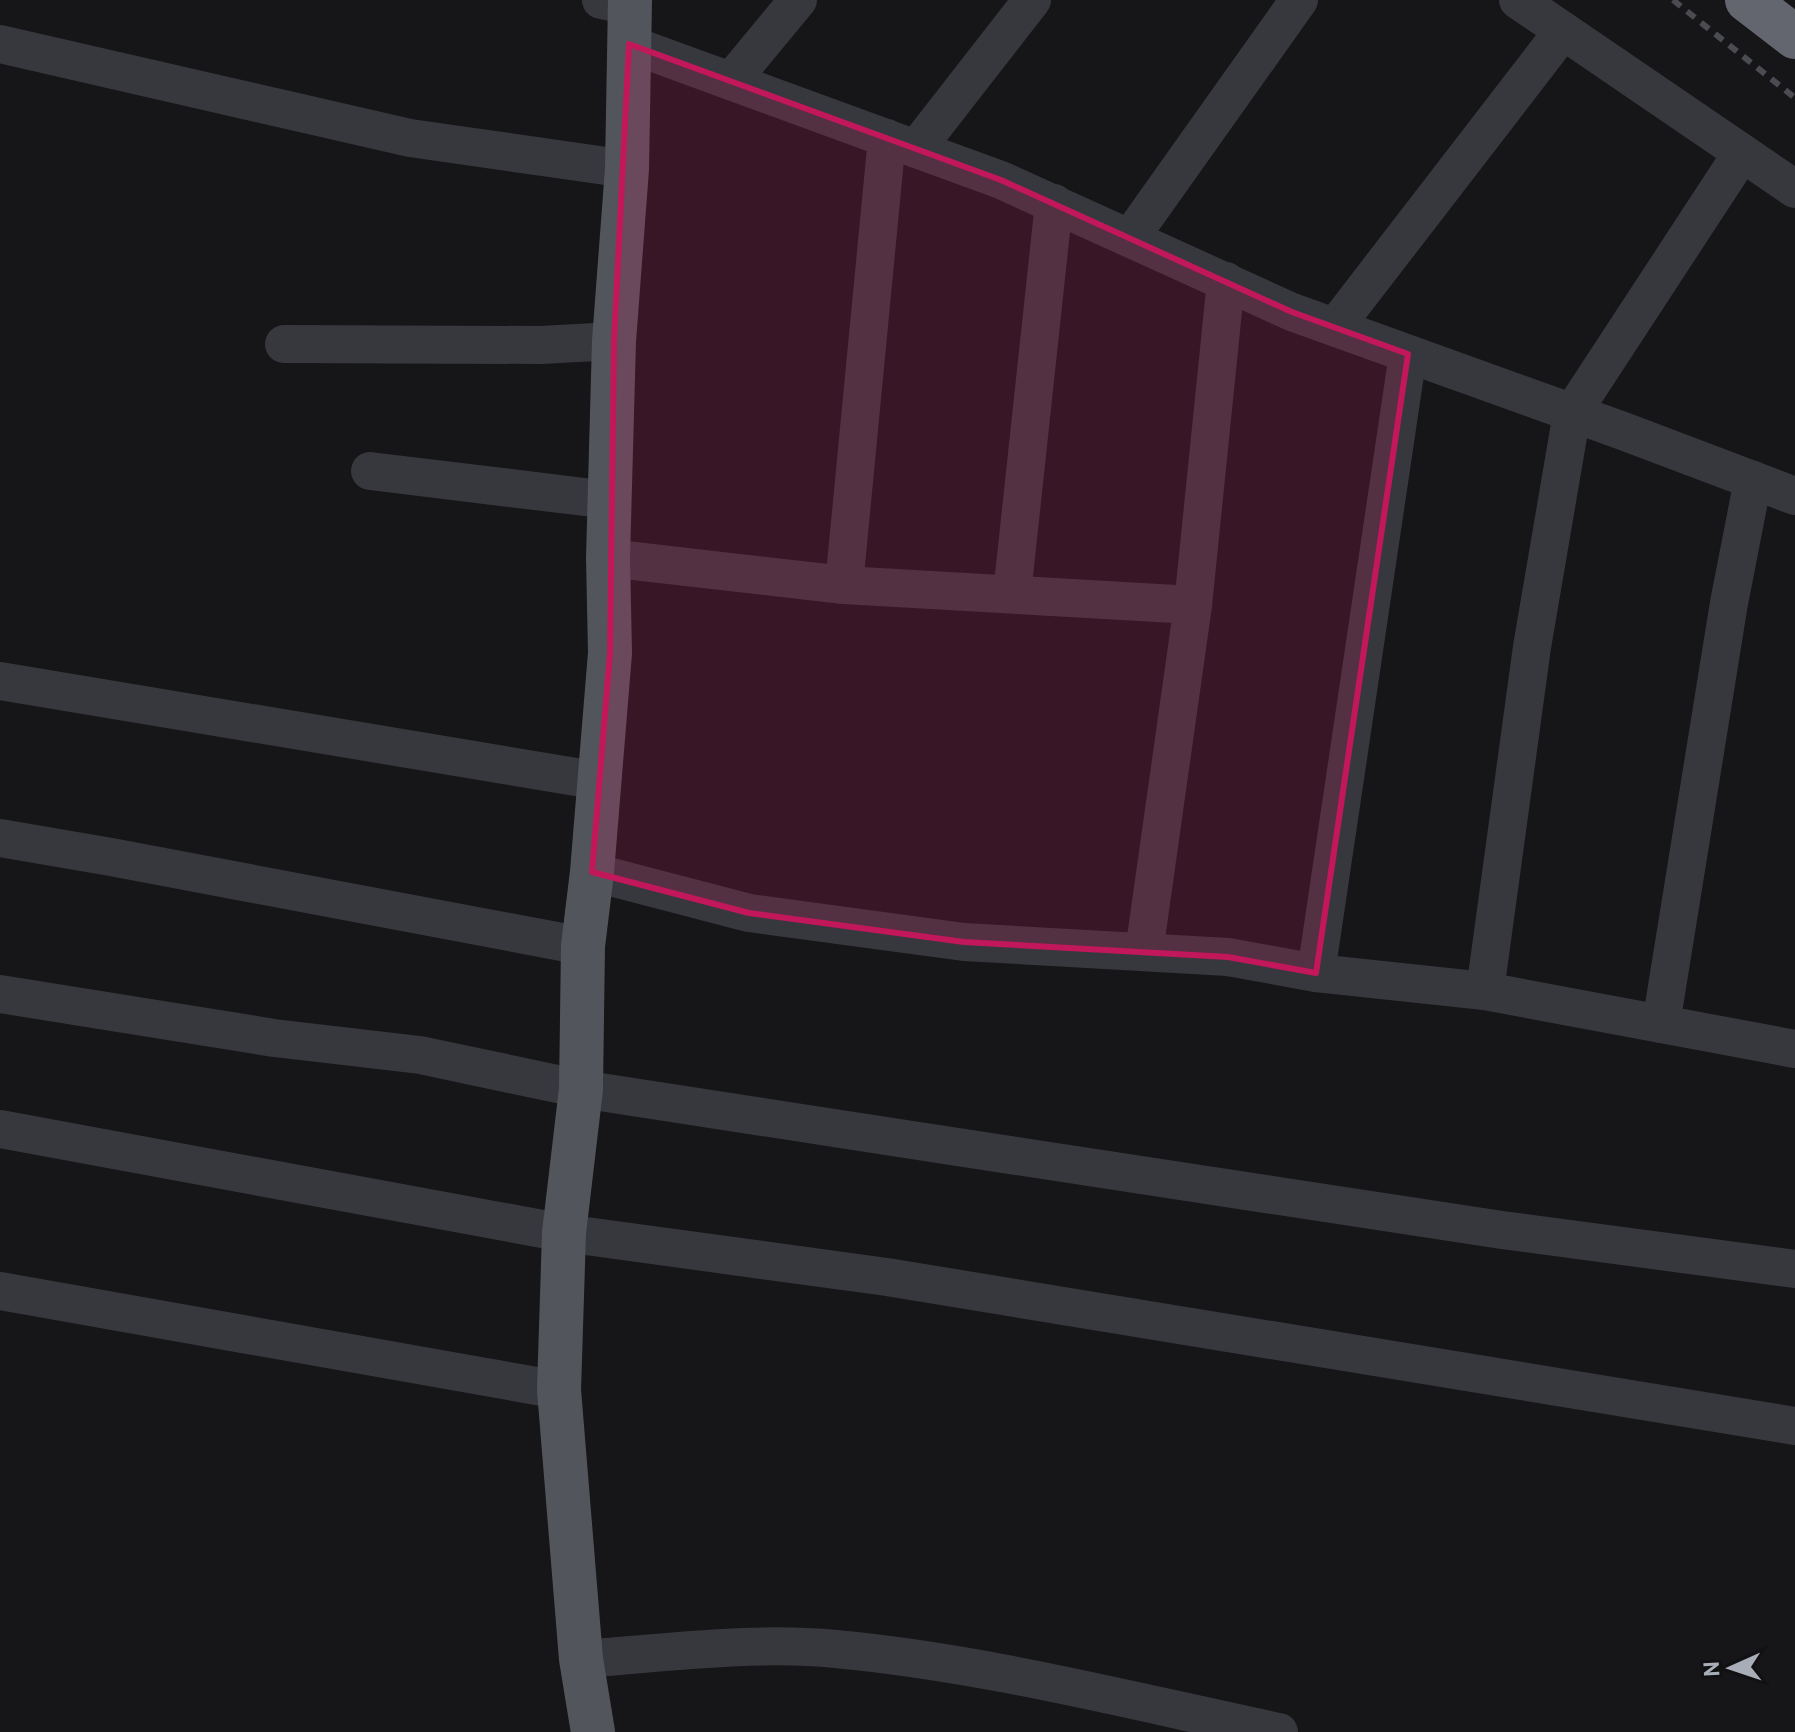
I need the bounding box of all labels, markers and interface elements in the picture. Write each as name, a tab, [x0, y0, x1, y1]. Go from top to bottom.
north arrow	[1691, 1628, 1771, 1708]
text: N	[1700, 1660, 1727, 1678]

